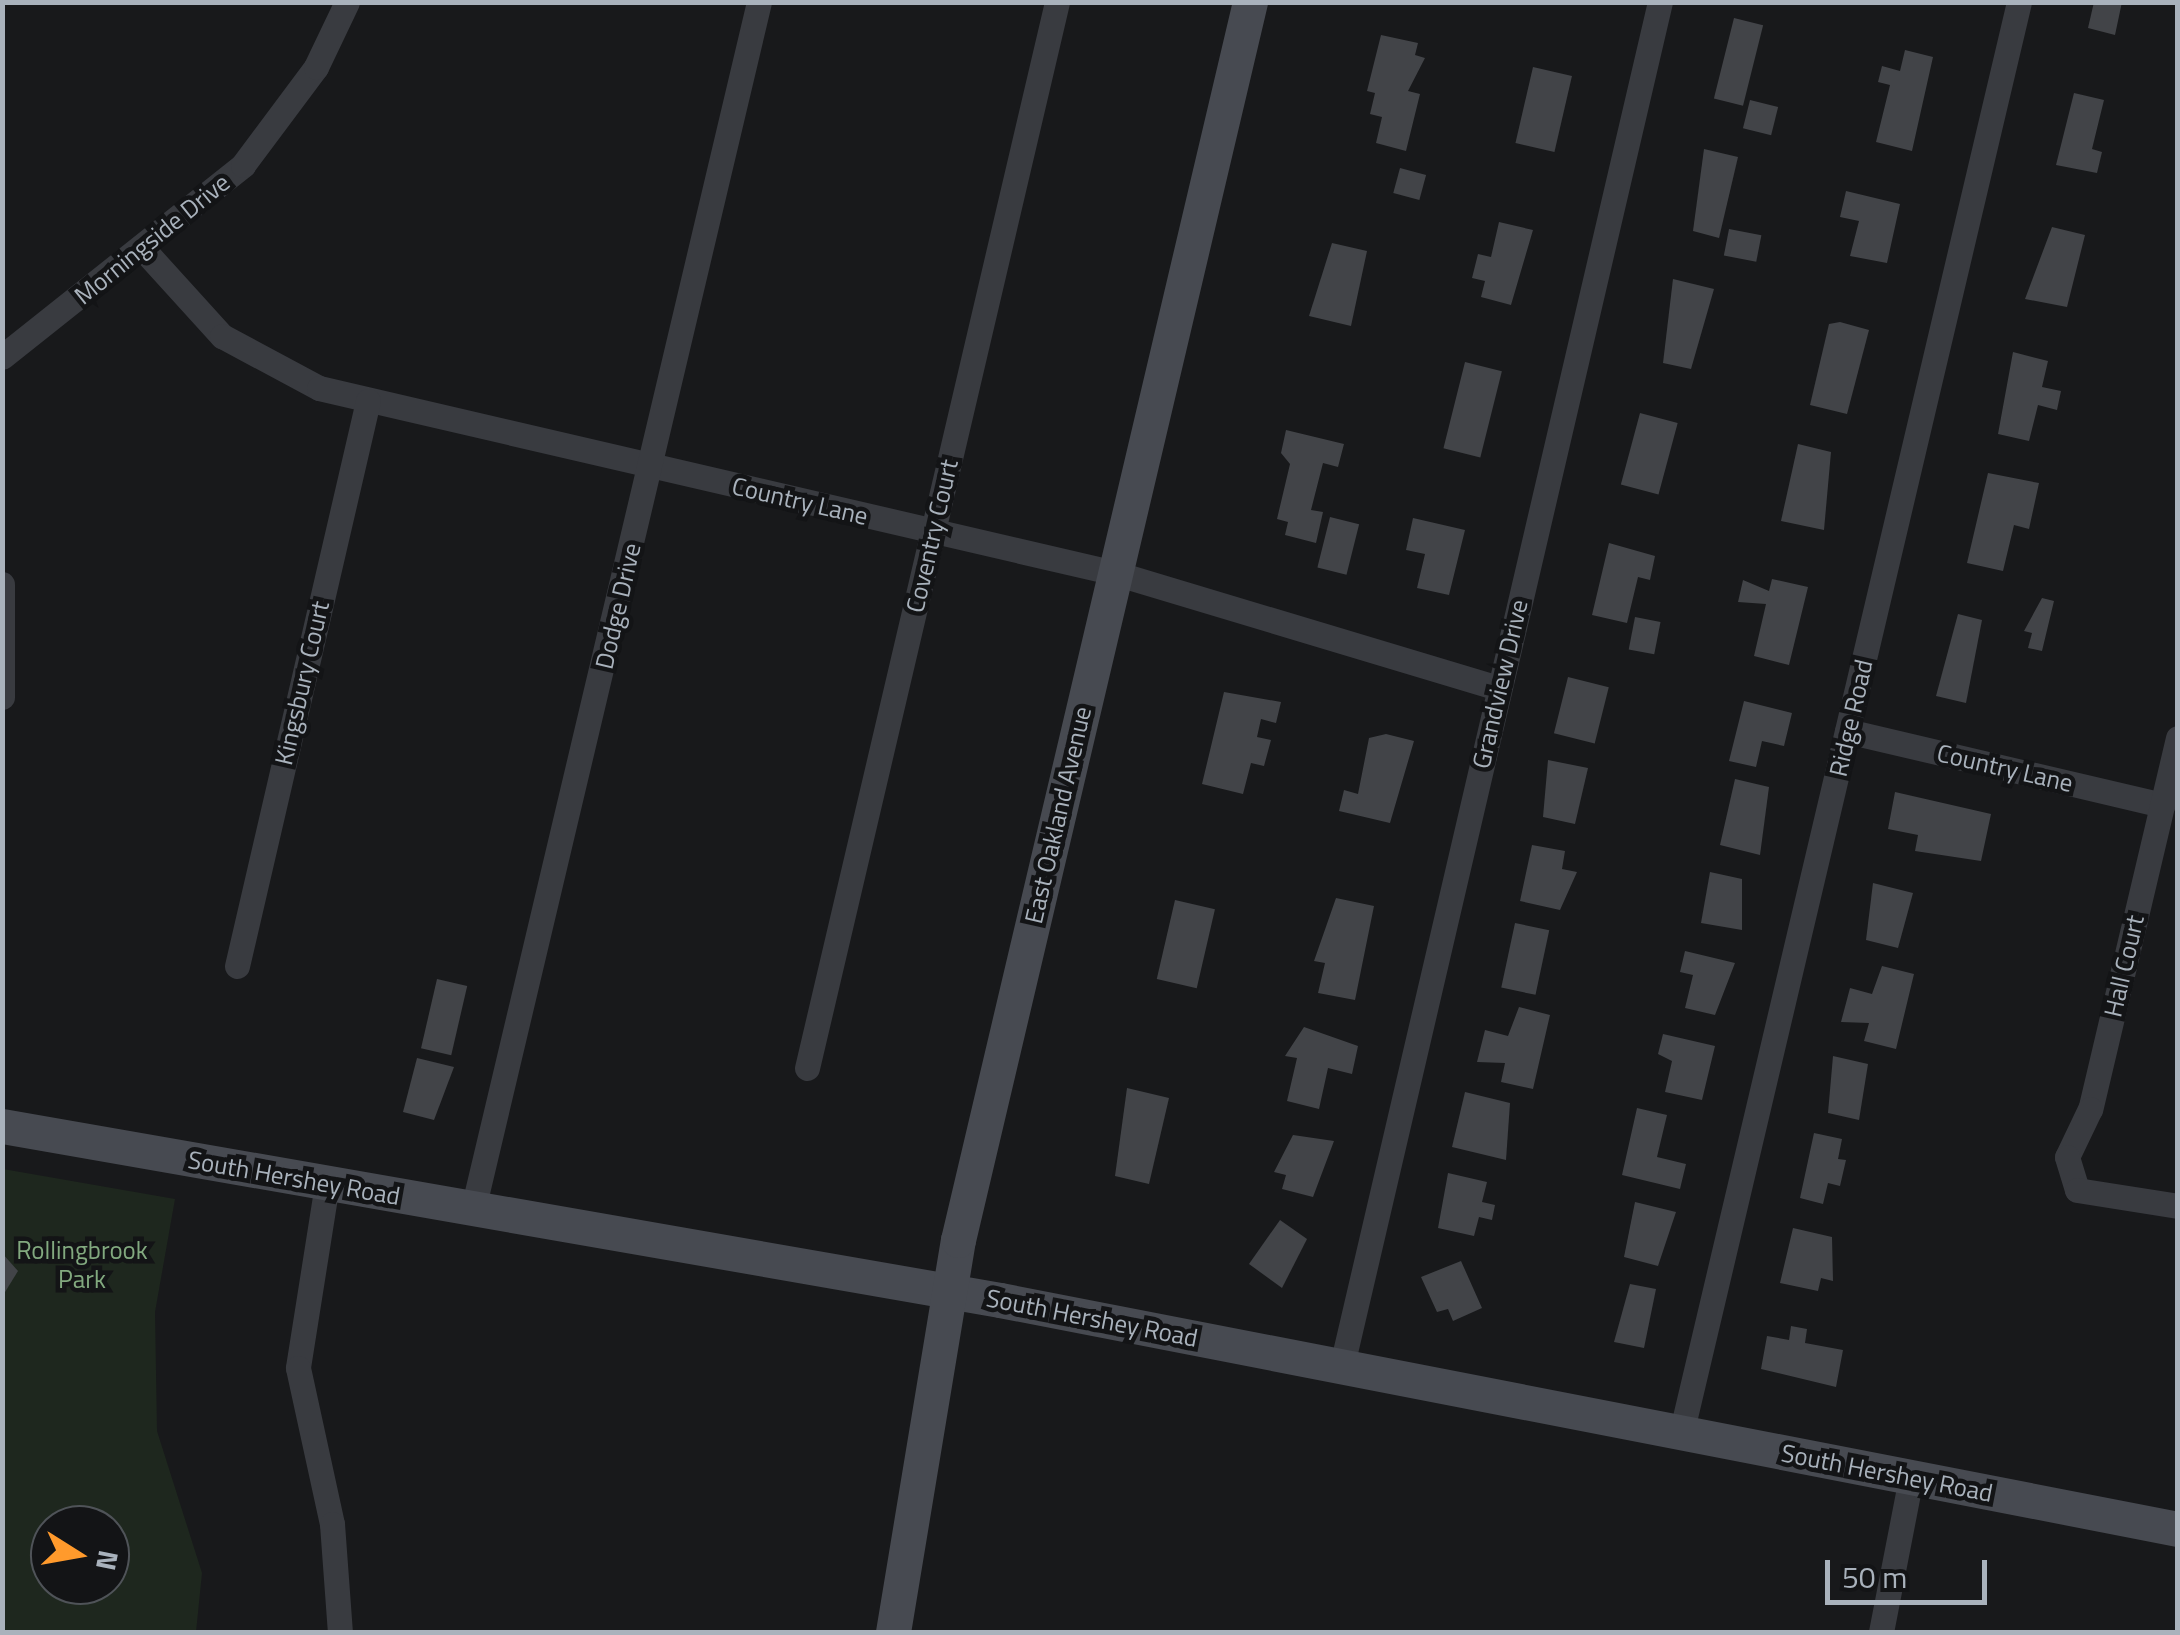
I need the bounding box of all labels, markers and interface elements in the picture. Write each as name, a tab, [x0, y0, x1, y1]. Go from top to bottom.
street label: Morningside Drive	[68, 167, 236, 311]
street label: Coventry Court	[900, 456, 964, 616]
street label: Country Lane	[729, 471, 871, 531]
street label: Dodge Drive	[589, 540, 647, 672]
street label: Grandview Drive	[1466, 597, 1534, 771]
street label: Kingsbury Court	[269, 598, 335, 768]
street label: Ridge Road	[1823, 657, 1879, 779]
street label: East Oakland Avenue	[1018, 704, 1098, 926]
street label: Country Lane	[1934, 738, 2076, 798]
street label: Hall Court	[2098, 912, 2150, 1020]
street label: South Hershey Road	[186, 1145, 402, 1211]
park label: Rollingbrook Park	[16, 1236, 148, 1295]
street label: South Hershey Road	[984, 1283, 1200, 1353]
street label: South Hershey Road	[1779, 1438, 1995, 1508]
north arrow	[30, 1505, 130, 1605]
scale bar	[1830, 1540, 1992, 1602]
text: N	[85, 1547, 131, 1574]
text: 50 m	[1842, 1554, 1907, 1600]

